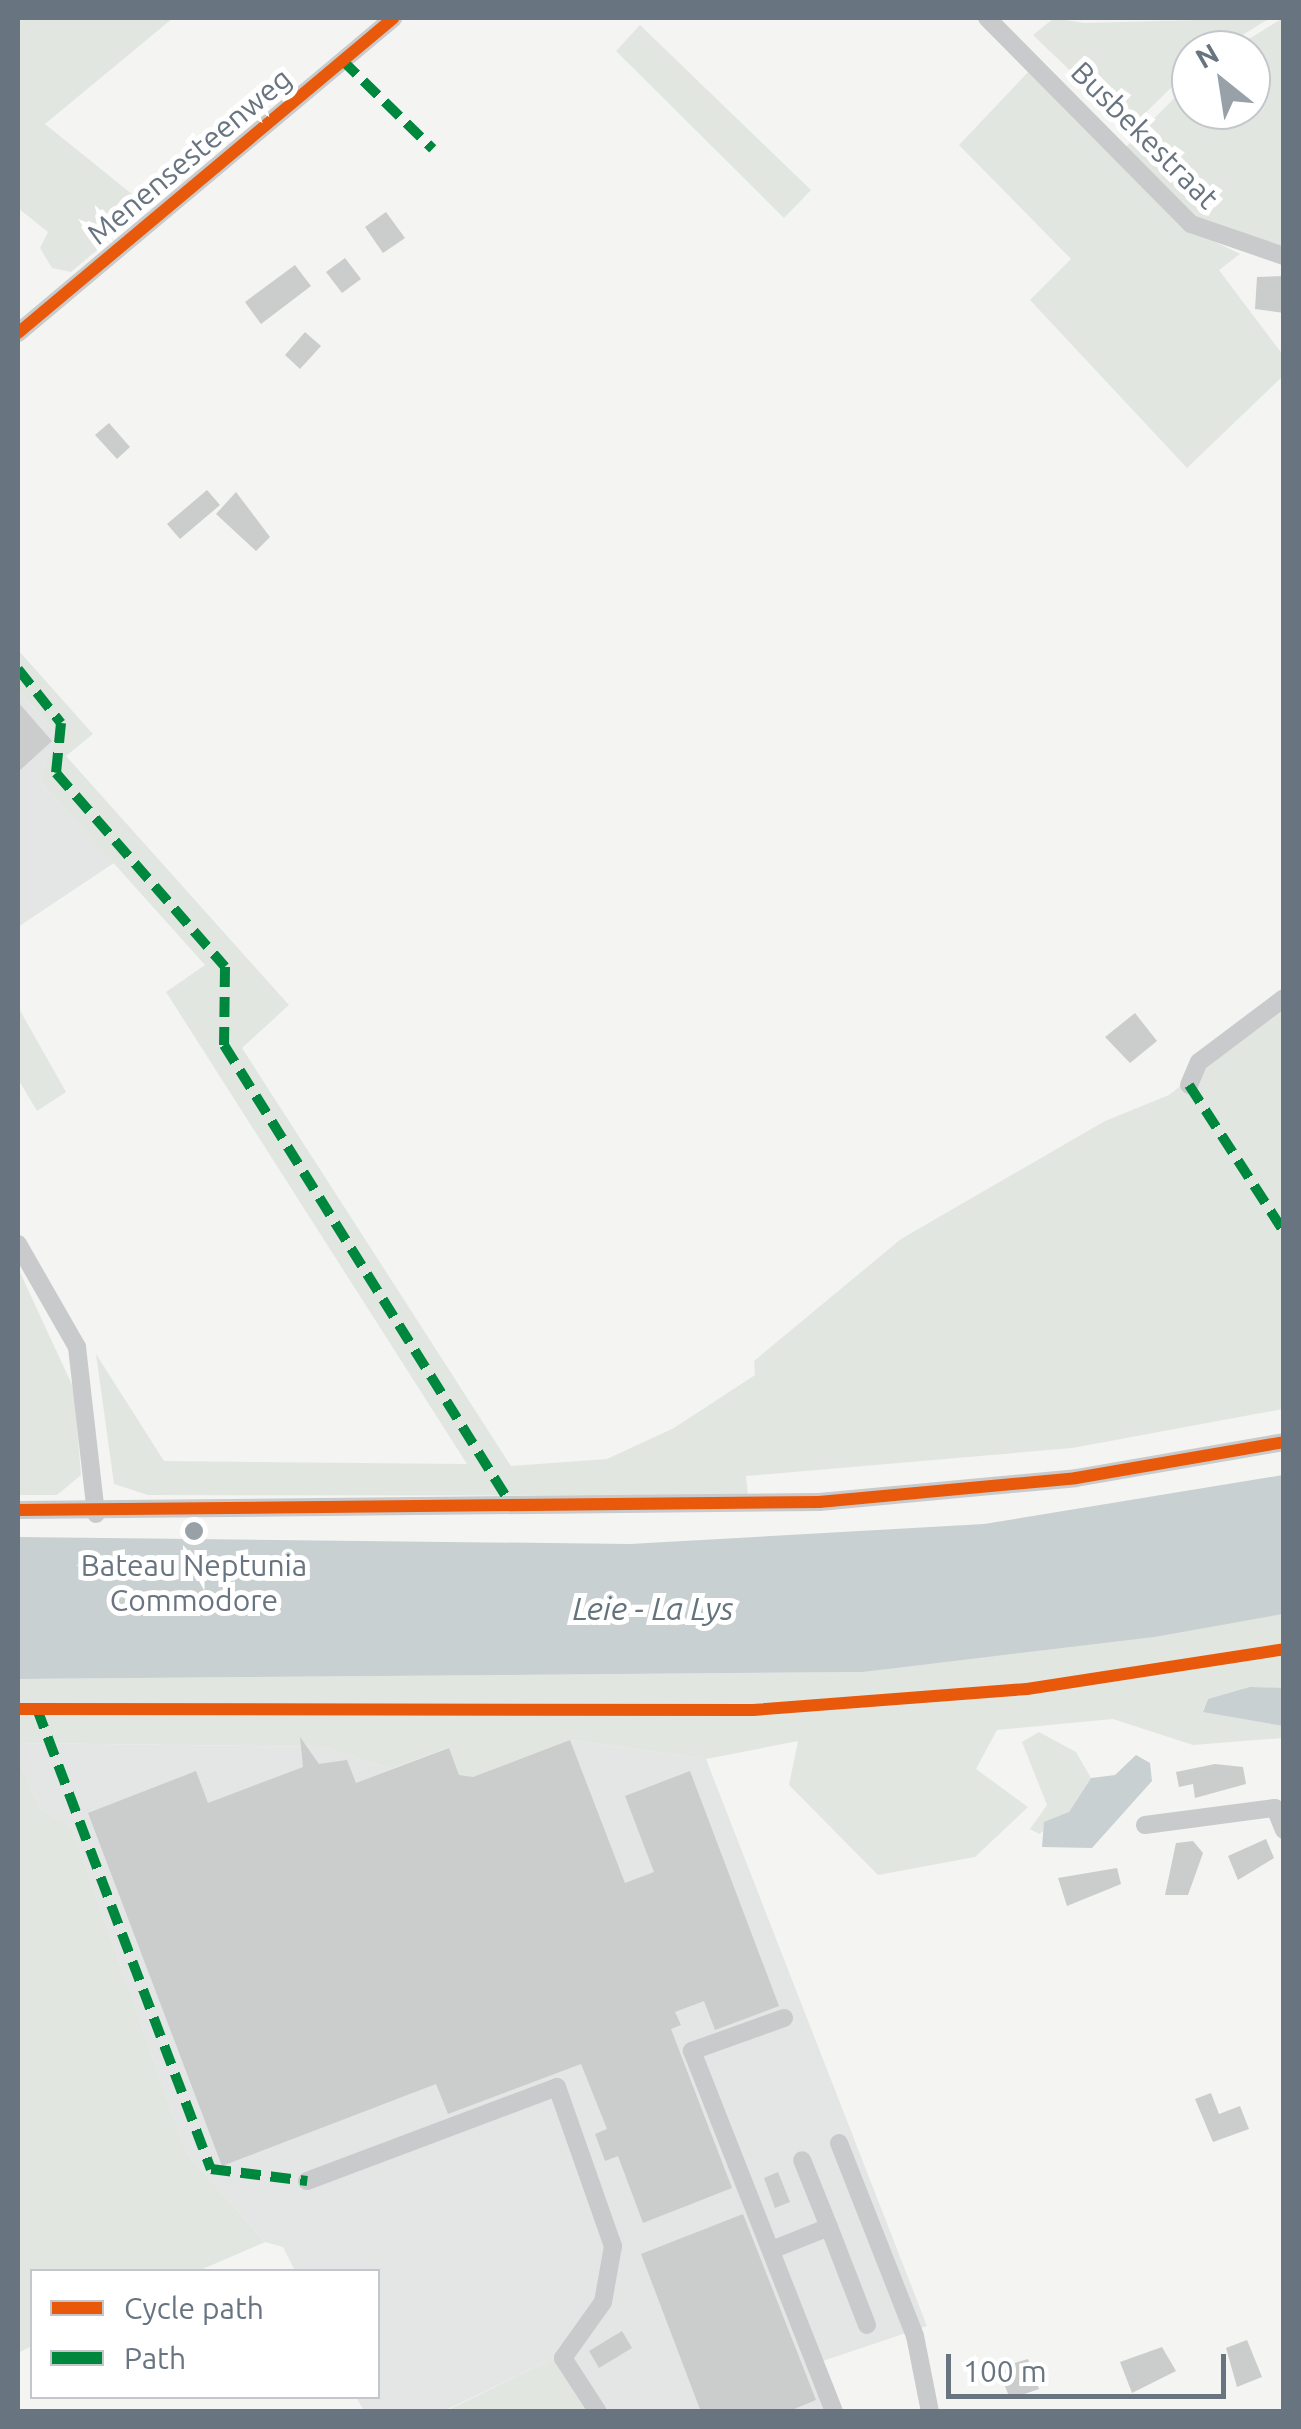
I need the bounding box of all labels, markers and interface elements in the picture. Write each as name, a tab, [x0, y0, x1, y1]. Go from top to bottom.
north arrow	[1171, 30, 1271, 130]
text: N	[1190, 37, 1224, 74]
street label: Busbekestraat	[1064, 54, 1226, 216]
street label: Menensesteenweg	[80, 60, 298, 252]
marker: Bateau Neptunia Commodore	[183, 1520, 205, 1542]
place label: Bateau Neptunia Commodore	[81, 1547, 307, 1618]
water label: Leie - La Lys	[572, 1589, 734, 1627]
legend	[30, 2269, 380, 2399]
text: Cycle path	[124, 2291, 264, 2325]
scale bar	[951, 2334, 1231, 2396]
text: Path	[124, 2341, 186, 2375]
text: 100 m	[963, 2354, 1047, 2388]

